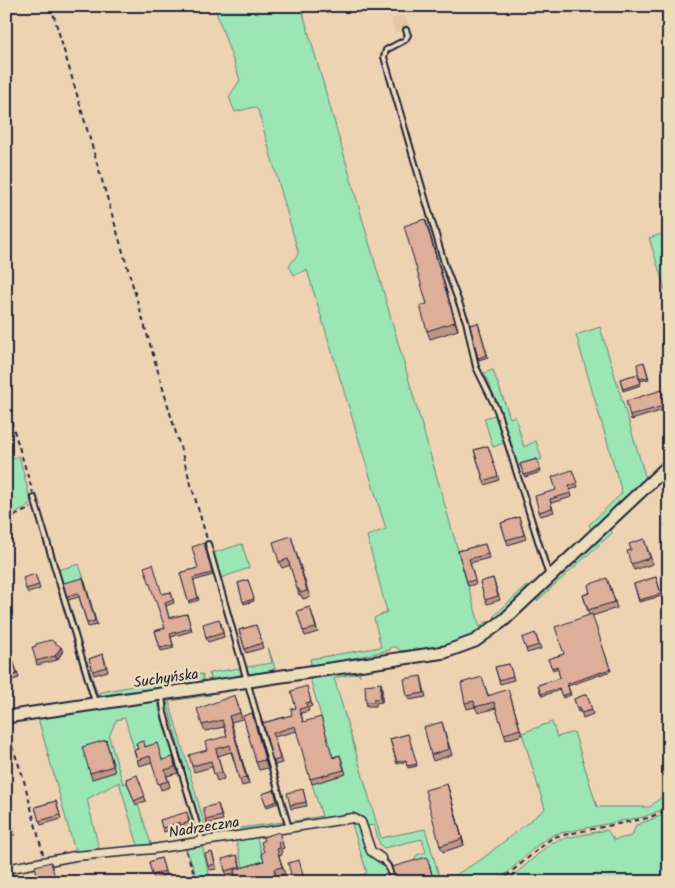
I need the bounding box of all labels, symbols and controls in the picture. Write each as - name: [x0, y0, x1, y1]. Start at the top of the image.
- street label: Suchyńska: [132, 663, 200, 695]
- street label: Nadrzeczna: [167, 811, 241, 845]

